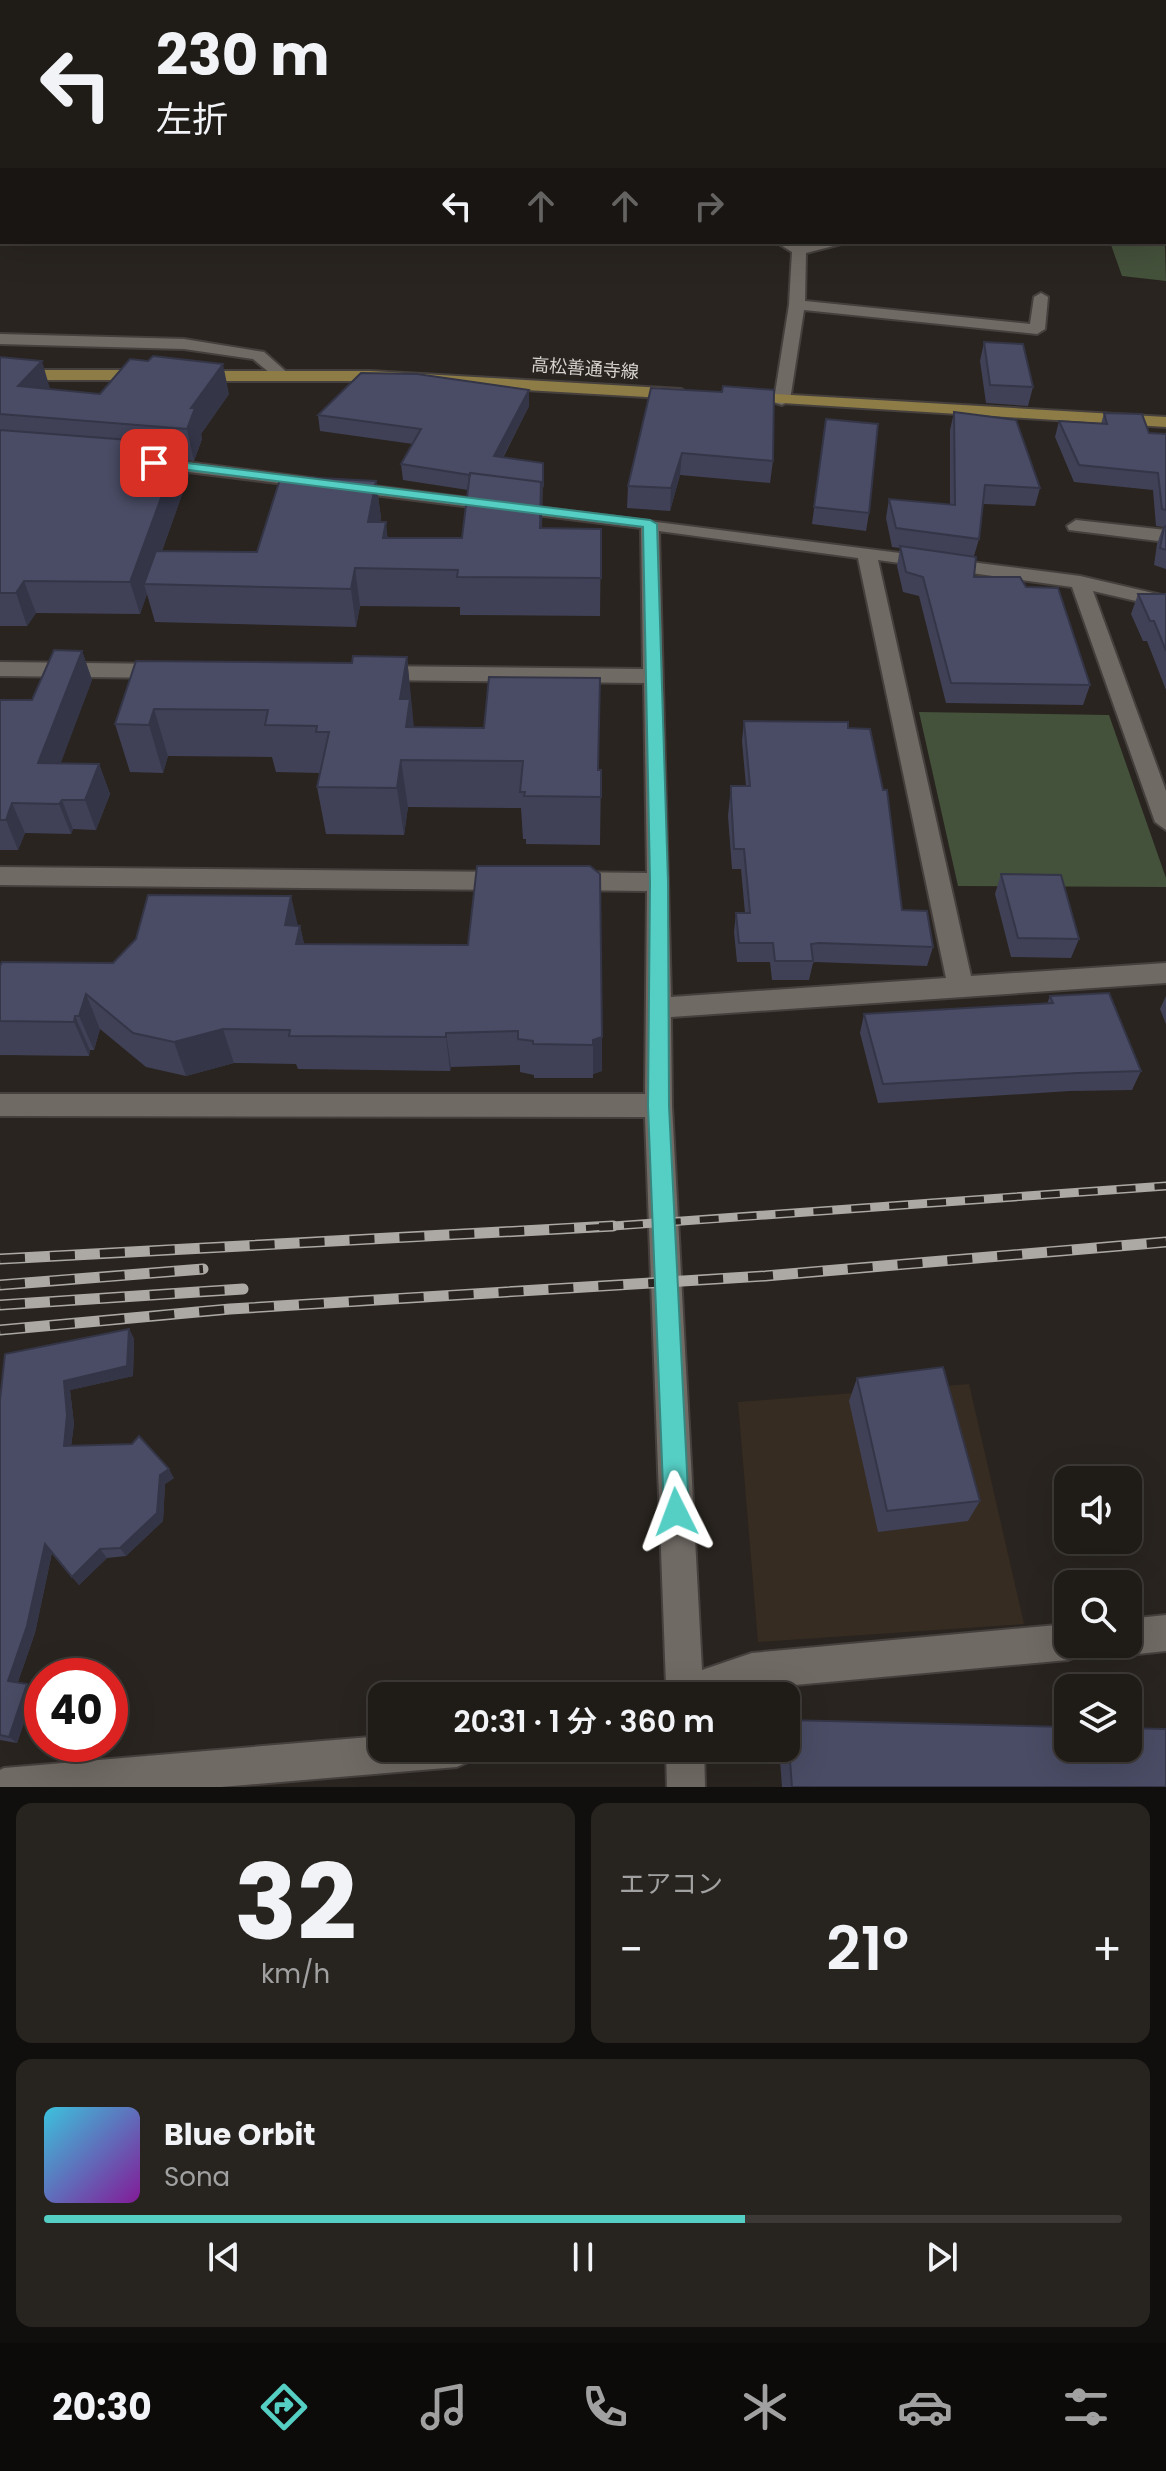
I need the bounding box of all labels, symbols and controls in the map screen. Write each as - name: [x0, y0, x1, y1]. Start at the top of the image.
- text: 230 m: [156, 16, 330, 95]
- icon: left: [24, 32, 128, 136]
- text: 左折: [156, 94, 228, 145]
- icon: left: [435, 184, 479, 228]
- icon: ahead: [519, 184, 563, 228]
- icon: ahead: [603, 184, 647, 228]
- icon: right: [687, 184, 731, 228]
- street label: 高松善通寺線: [530, 352, 640, 384]
- pin: [120, 429, 188, 497]
- icon: arrive: [132, 441, 176, 485]
- map controls: [1054, 1466, 1142, 1762]
- button: sound: [1054, 1466, 1142, 1554]
- position arrow: [634, 1470, 718, 1554]
- button: search: [1054, 1570, 1142, 1658]
- speed limit sign: 40: [24, 1658, 128, 1762]
- button: layers: [1054, 1674, 1142, 1762]
- text: 20:31 · 1 分 · 360 m: [453, 1700, 715, 1743]
- text: 32: [234, 1830, 357, 1975]
- text: エアコン: [619, 1866, 723, 1902]
- text: 21°: [826, 1907, 909, 1991]
- text: −: [619, 1919, 643, 1980]
- text: +: [1092, 1919, 1122, 1980]
- text: km/h: [261, 1956, 330, 1992]
- text: Blue Orbit: [164, 2113, 316, 2156]
- text: Sona: [164, 2159, 230, 2195]
- icon: previous: [202, 2235, 246, 2279]
- icon: pause: [561, 2235, 605, 2279]
- icon: next: [920, 2235, 964, 2279]
- icon: directions: [256, 2379, 312, 2435]
- icon: music: [416, 2379, 472, 2435]
- icon: phone: [577, 2379, 633, 2435]
- icon: climate: [737, 2379, 793, 2435]
- icon: car: [897, 2379, 953, 2435]
- icon: filters: [1058, 2379, 1114, 2435]
- text: 20:30: [52, 2382, 152, 2433]

